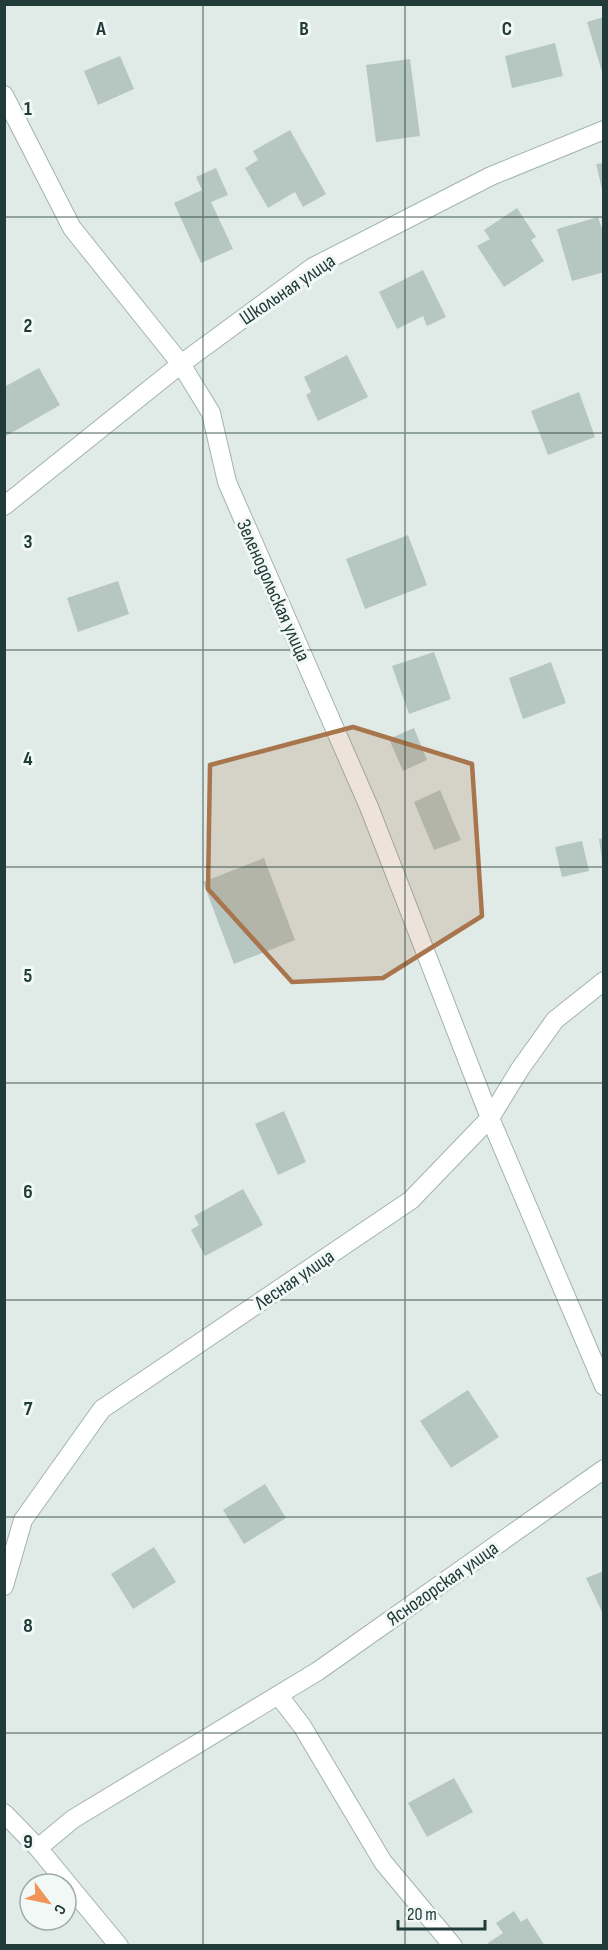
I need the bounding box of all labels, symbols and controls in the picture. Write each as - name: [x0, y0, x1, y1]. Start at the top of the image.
- text: A: [95, 17, 106, 41]
- text: B: [299, 17, 309, 41]
- text: C: [502, 17, 512, 41]
- text: 1: [24, 97, 32, 121]
- street label: Школьная улица: [235, 249, 340, 331]
- text: 2: [24, 314, 32, 338]
- street label: Зеленодольская улица: [231, 516, 315, 665]
- text: 3: [24, 530, 33, 554]
- text: 4: [23, 747, 33, 771]
- text: 5: [24, 964, 33, 988]
- text: 6: [23, 1180, 33, 1204]
- street label: Лесная улица: [249, 1245, 339, 1316]
- text: 7: [24, 1397, 33, 1421]
- street label: Ясногорская улица: [382, 1536, 503, 1631]
- text: 8: [23, 1614, 33, 1638]
- text: 9: [23, 1830, 33, 1854]
- north arrow: [18, 1872, 78, 1932]
- scale bar: [398, 1893, 485, 1931]
- text: С: [49, 1901, 70, 1918]
- text: 20 m: [407, 1904, 437, 1925]

